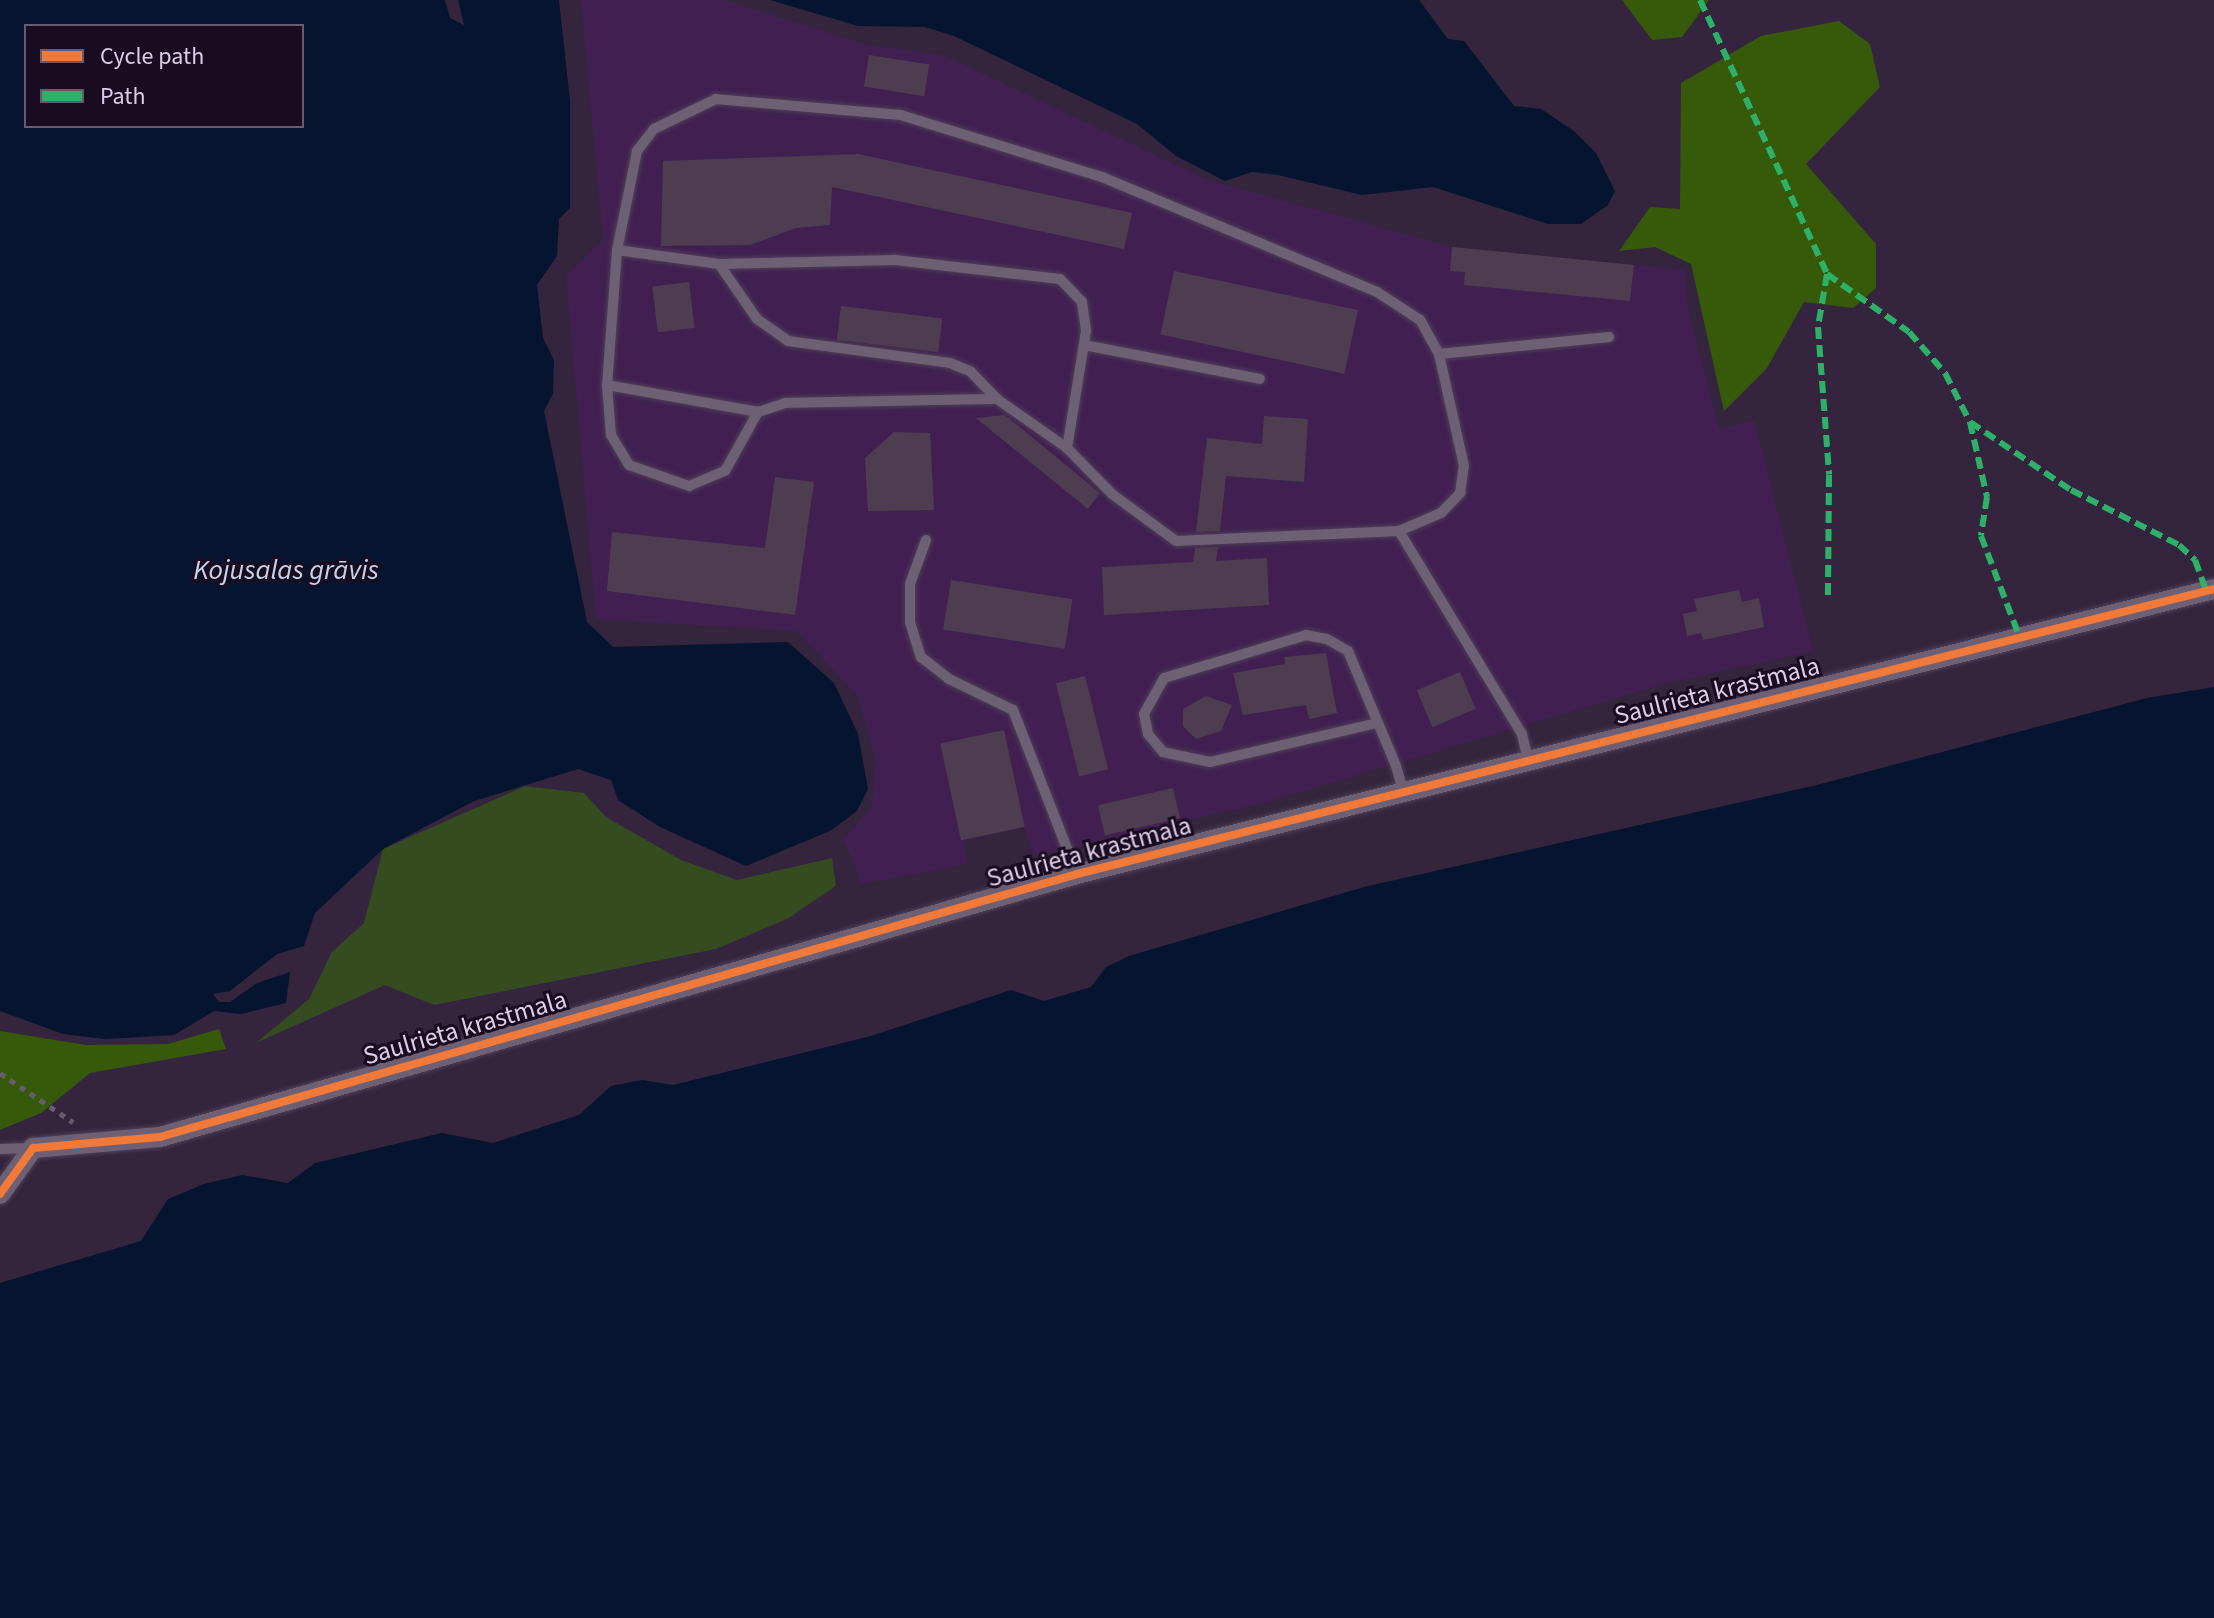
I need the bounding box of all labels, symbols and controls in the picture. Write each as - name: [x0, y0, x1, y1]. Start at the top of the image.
- legend: [24, 24, 304, 128]
- text: Cycle path: [100, 39, 204, 74]
- text: Path: [100, 79, 146, 114]
- water label: Kojusalas grāvis: [193, 553, 379, 587]
- street label: Saulrieta krastmala: [1611, 650, 1823, 732]
- street label: Saulrieta krastmala: [983, 810, 1195, 894]
- street label: Saulrieta krastmala: [360, 984, 570, 1072]

